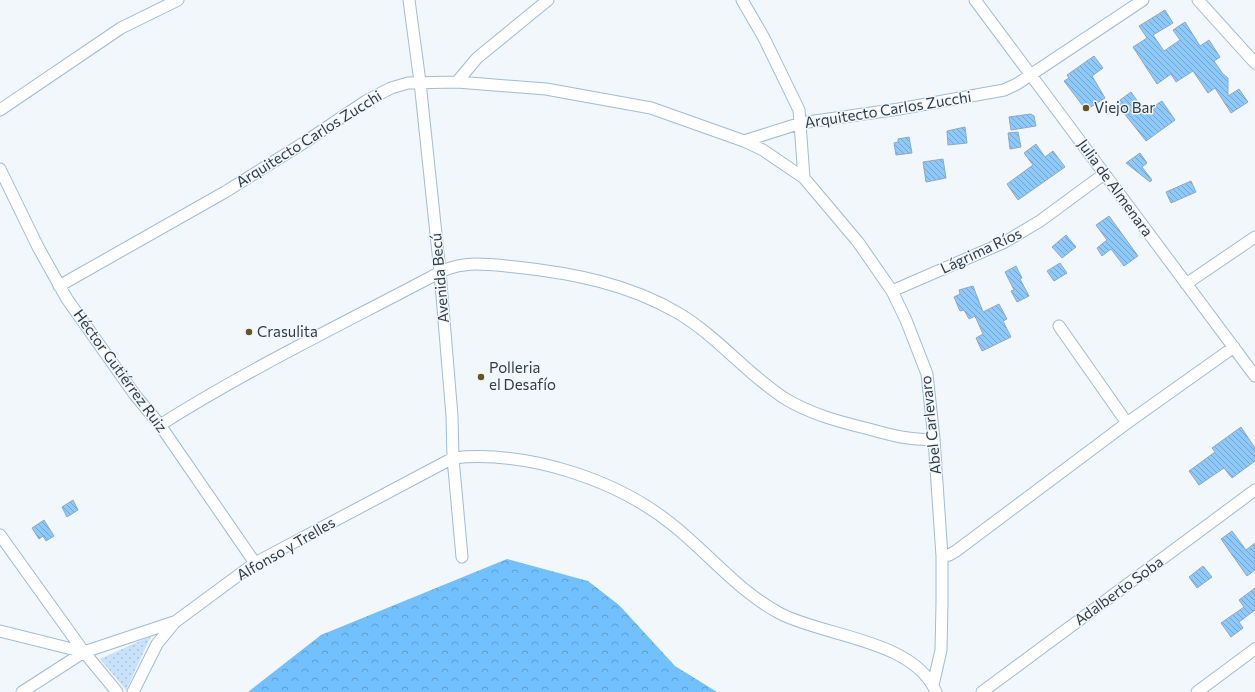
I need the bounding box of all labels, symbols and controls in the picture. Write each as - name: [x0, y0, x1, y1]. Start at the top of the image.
- street label: Arquitecto Carlos Zucchi: [232, 86, 385, 190]
- street label: Arquitecto Carlos Zucchi: [803, 87, 972, 131]
- place label: Viejo Bar: [1094, 98, 1155, 116]
- marker: Viejo Bar: [1081, 103, 1091, 113]
- street label: Julia de Almenara: [1074, 135, 1157, 240]
- street label: Lágrima Ríos: [937, 223, 1024, 277]
- street label: Avenida Becú: [426, 232, 452, 324]
- street label: Héctor Gutiérrez Ruiz: [70, 306, 171, 435]
- place label: Crasulita: [257, 322, 318, 340]
- marker: Crasulita: [244, 327, 254, 337]
- place label: Polleria el Desafío: [489, 358, 556, 393]
- marker: Polleria el Desafío: [476, 372, 486, 382]
- street label: Abel Carlevaro: [916, 375, 944, 476]
- street label: Alfonso y Trelles: [233, 513, 338, 584]
- street label: Adalberto Soba: [1070, 552, 1166, 628]

